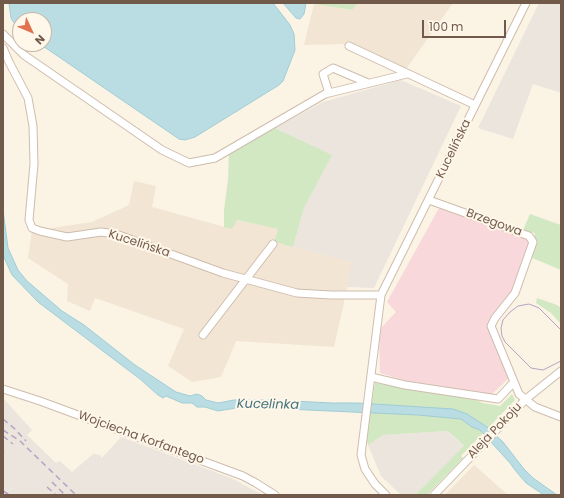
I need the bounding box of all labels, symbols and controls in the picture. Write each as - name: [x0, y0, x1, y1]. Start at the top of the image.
- north arrow: [12, 12, 52, 52]
- scale bar: [424, 12, 508, 38]
- text: 100 m: [429, 18, 463, 35]
- text: N: [31, 31, 49, 48]
- street label: Kucelińska: [434, 117, 474, 181]
- street label: Brzegowa: [464, 206, 524, 240]
- street label: Kucelińska: [106, 227, 172, 261]
- water label: Kucelinka: [237, 397, 299, 413]
- street label: Aleja Pokoju: [465, 400, 525, 462]
- street label: Wojciecha Korfantego: [76, 408, 206, 468]

